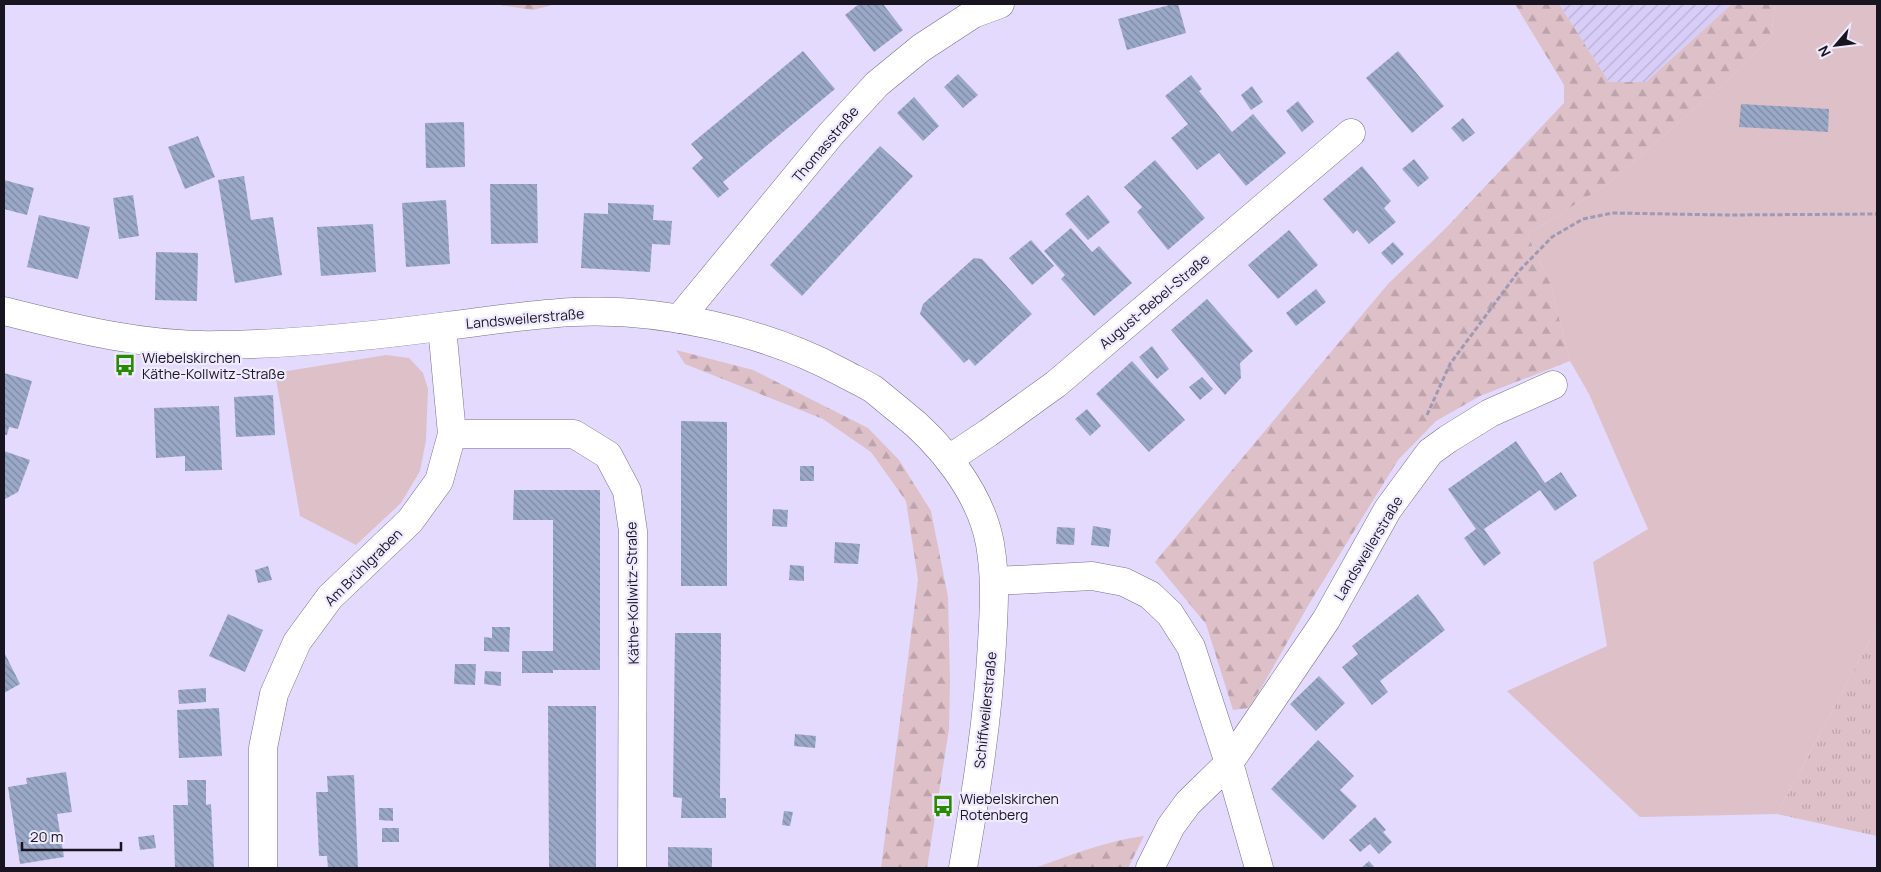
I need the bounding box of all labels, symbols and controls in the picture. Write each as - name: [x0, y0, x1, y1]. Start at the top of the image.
- north arrow: [1811, 20, 1861, 70]
- text: N: [1813, 42, 1835, 60]
- street label: Thomasstraße: [788, 102, 862, 186]
- street label: August-Bebel-Straße: [1095, 249, 1213, 353]
- street label: Landsweilerstraße: [465, 303, 585, 333]
- place label: Wiebelskirchen Käthe-Kollwitz-Straße: [142, 348, 285, 383]
- bus stop icon: Wiebelskirchen Käthe-Kollwitz-Straße: [112, 352, 138, 378]
- street label: Landsweilerstraße: [1329, 492, 1407, 604]
- street label: Käthe-Kollwitz-Straße: [621, 521, 643, 665]
- street label: Am Brühlgraben: [320, 524, 406, 610]
- street label: Schiffweilerstraße: [969, 651, 1001, 769]
- place label: Wiebelskirchen Rotenberg: [960, 789, 1059, 824]
- bus stop icon: Wiebelskirchen Rotenberg: [930, 793, 956, 819]
- scale bar: [22, 820, 121, 852]
- text: 20 m: [30, 826, 63, 847]

